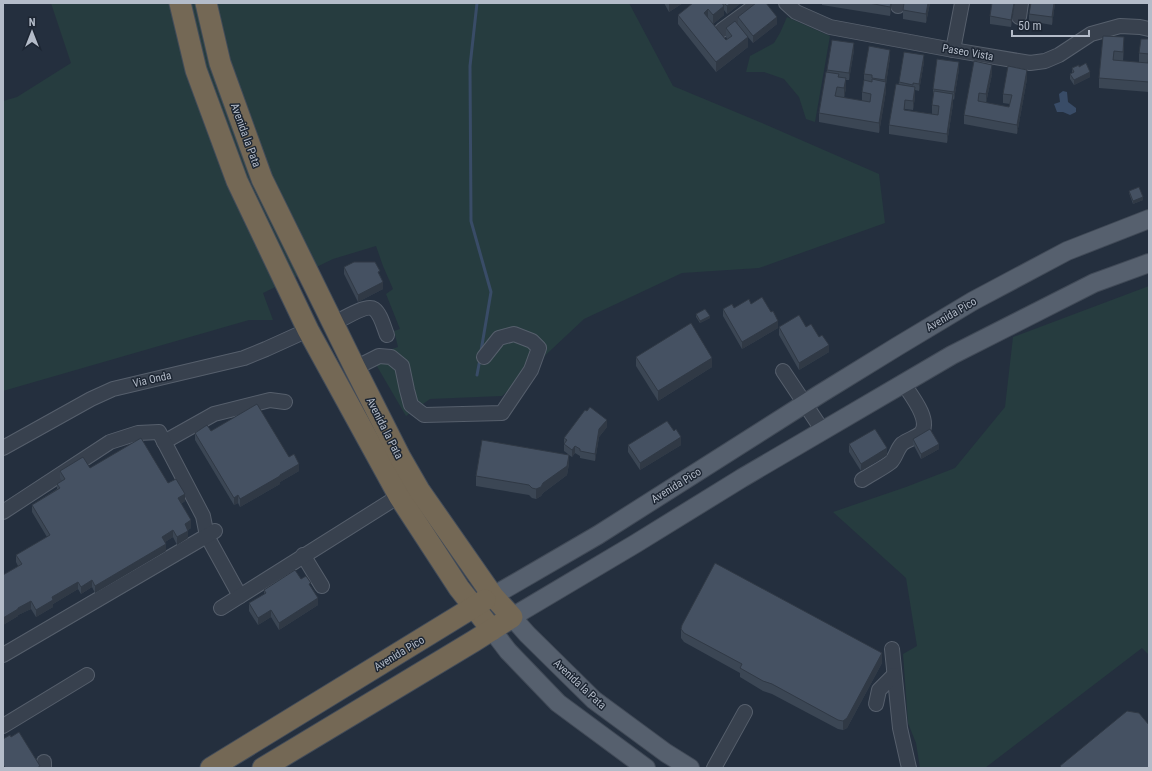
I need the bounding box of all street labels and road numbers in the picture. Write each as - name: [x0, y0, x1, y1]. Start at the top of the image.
- street label: Paseo Vista: [941, 42, 995, 63]
- street label: Avenida la Pata: [228, 101, 263, 169]
- street label: Avenida Pico: [924, 295, 979, 334]
- street label: Via Onda: [132, 369, 173, 390]
- street label: Avenida la Pata: [364, 395, 406, 461]
- street label: Avenida Pico: [649, 465, 704, 506]
- street label: Avenida Pico: [372, 633, 427, 673]
- street label: Avenida la Pata: [551, 657, 609, 712]

